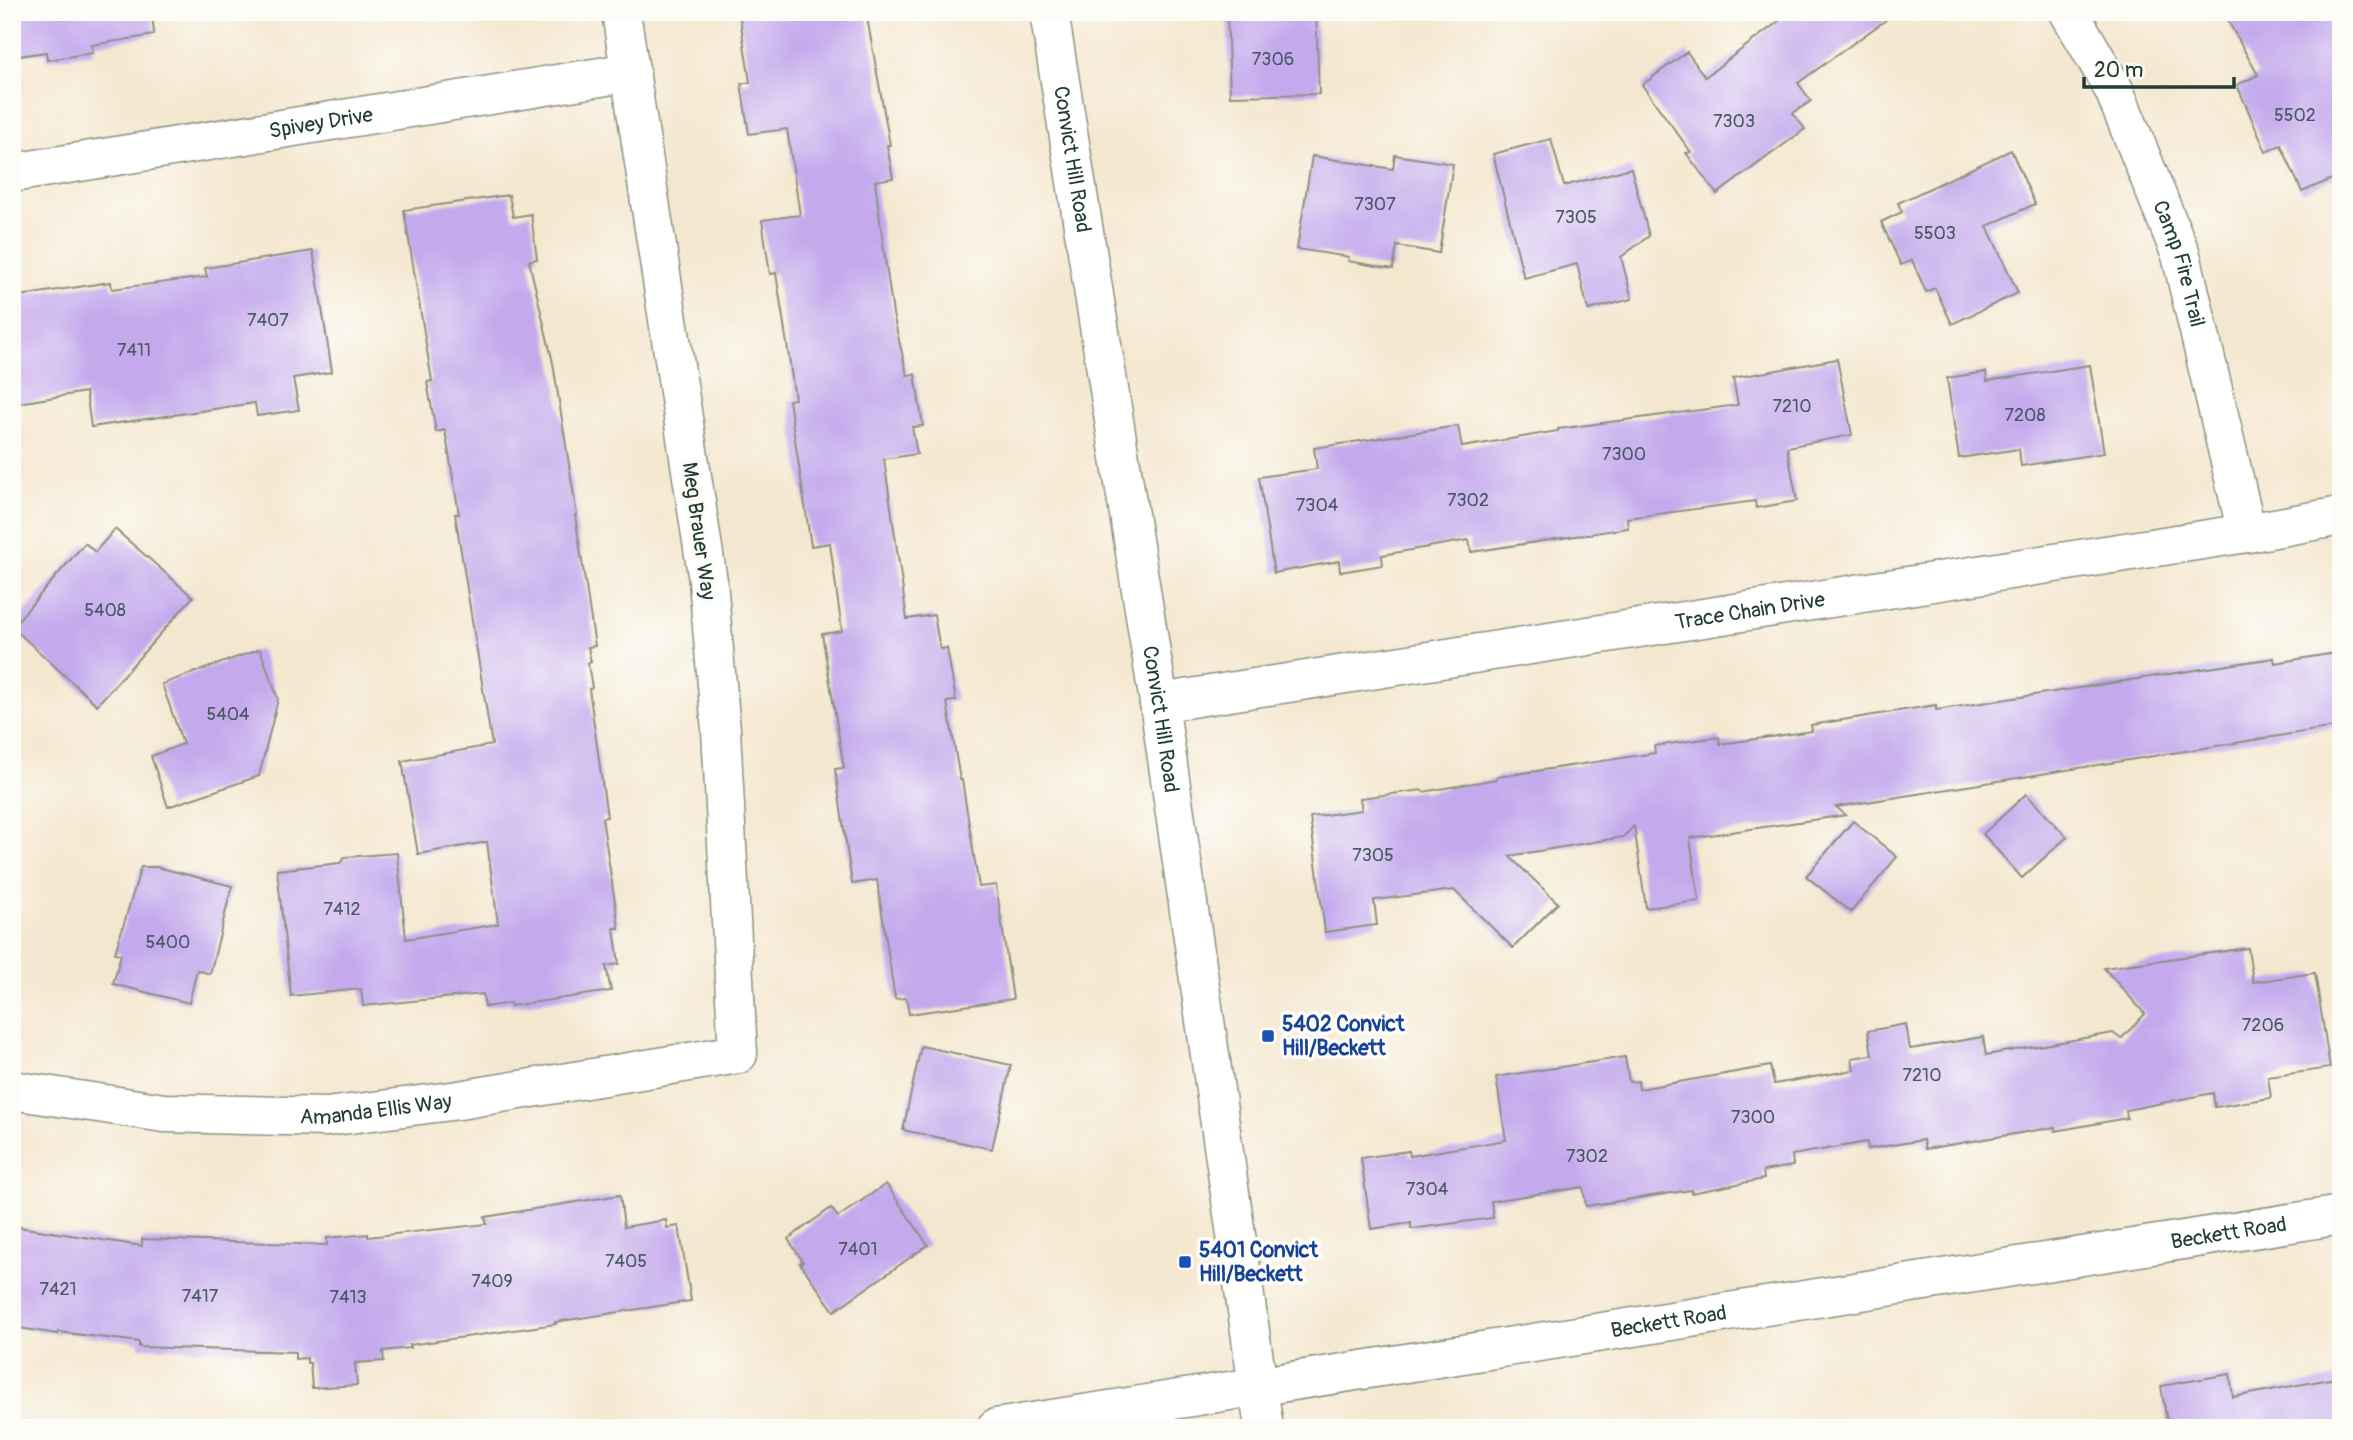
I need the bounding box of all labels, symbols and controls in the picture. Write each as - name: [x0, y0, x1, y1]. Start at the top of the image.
- scale bar: [2084, 46, 2234, 90]
- house number: 7306: [1252, 48, 1294, 71]
- text: 20 m: [2094, 57, 2143, 84]
- street label: Convict Hill Road: [1047, 84, 1097, 234]
- street label: Spivey Drive: [267, 101, 375, 145]
- house number: 5502: [2274, 104, 2316, 127]
- house number: 7303: [1713, 110, 1755, 133]
- house number: 7307: [1354, 193, 1396, 216]
- street label: Camp Fire Trail: [2146, 197, 2211, 330]
- house number: 7305: [1555, 206, 1597, 229]
- house number: 5503: [1914, 222, 1956, 245]
- house number: 7407: [247, 309, 289, 332]
- house number: 7411: [117, 339, 151, 362]
- house number: 7210: [1773, 395, 1811, 418]
- house number: 7208: [2005, 404, 2045, 427]
- house number: 7300: [1602, 443, 1646, 466]
- street label: Meg Brauer Way: [675, 460, 722, 602]
- house number: 7302: [1447, 489, 1489, 512]
- house number: 7304: [1296, 494, 1339, 517]
- street label: Trace Chain Drive: [1673, 586, 1827, 636]
- house number: 5408: [84, 599, 126, 622]
- street label: Convict Hill Road: [1136, 644, 1185, 794]
- house number: 5404: [207, 703, 250, 726]
- house number: 7305: [1352, 844, 1394, 867]
- house number: 7412: [323, 898, 361, 921]
- house number: 5400: [146, 931, 190, 954]
- place label: 5402 Convict Hill/Beckett: [1282, 1011, 1405, 1062]
- house number: 7206: [2242, 1014, 2284, 1037]
- marker: 5402 Convict Hill/Beckett: [1260, 1028, 1276, 1044]
- house number: 7210: [1903, 1064, 1941, 1087]
- street label: Amanda Ellis Way: [299, 1088, 453, 1131]
- house number: 7300: [1731, 1106, 1775, 1129]
- house number: 7302: [1566, 1145, 1608, 1168]
- house number: 7304: [1406, 1178, 1449, 1201]
- street label: Beckett Road: [2169, 1211, 2289, 1256]
- place label: 5401 Convict Hill/Beckett: [1199, 1237, 1318, 1288]
- house number: 7401: [838, 1238, 878, 1261]
- house number: 7405: [605, 1250, 647, 1273]
- marker: 5401 Convict Hill/Beckett: [1177, 1254, 1193, 1270]
- house number: 7409: [471, 1270, 513, 1293]
- house number: 7421: [39, 1278, 77, 1301]
- house number: 7417: [182, 1285, 219, 1308]
- house number: 7413: [329, 1286, 367, 1309]
- street label: Beckett Road: [1609, 1299, 1729, 1344]

